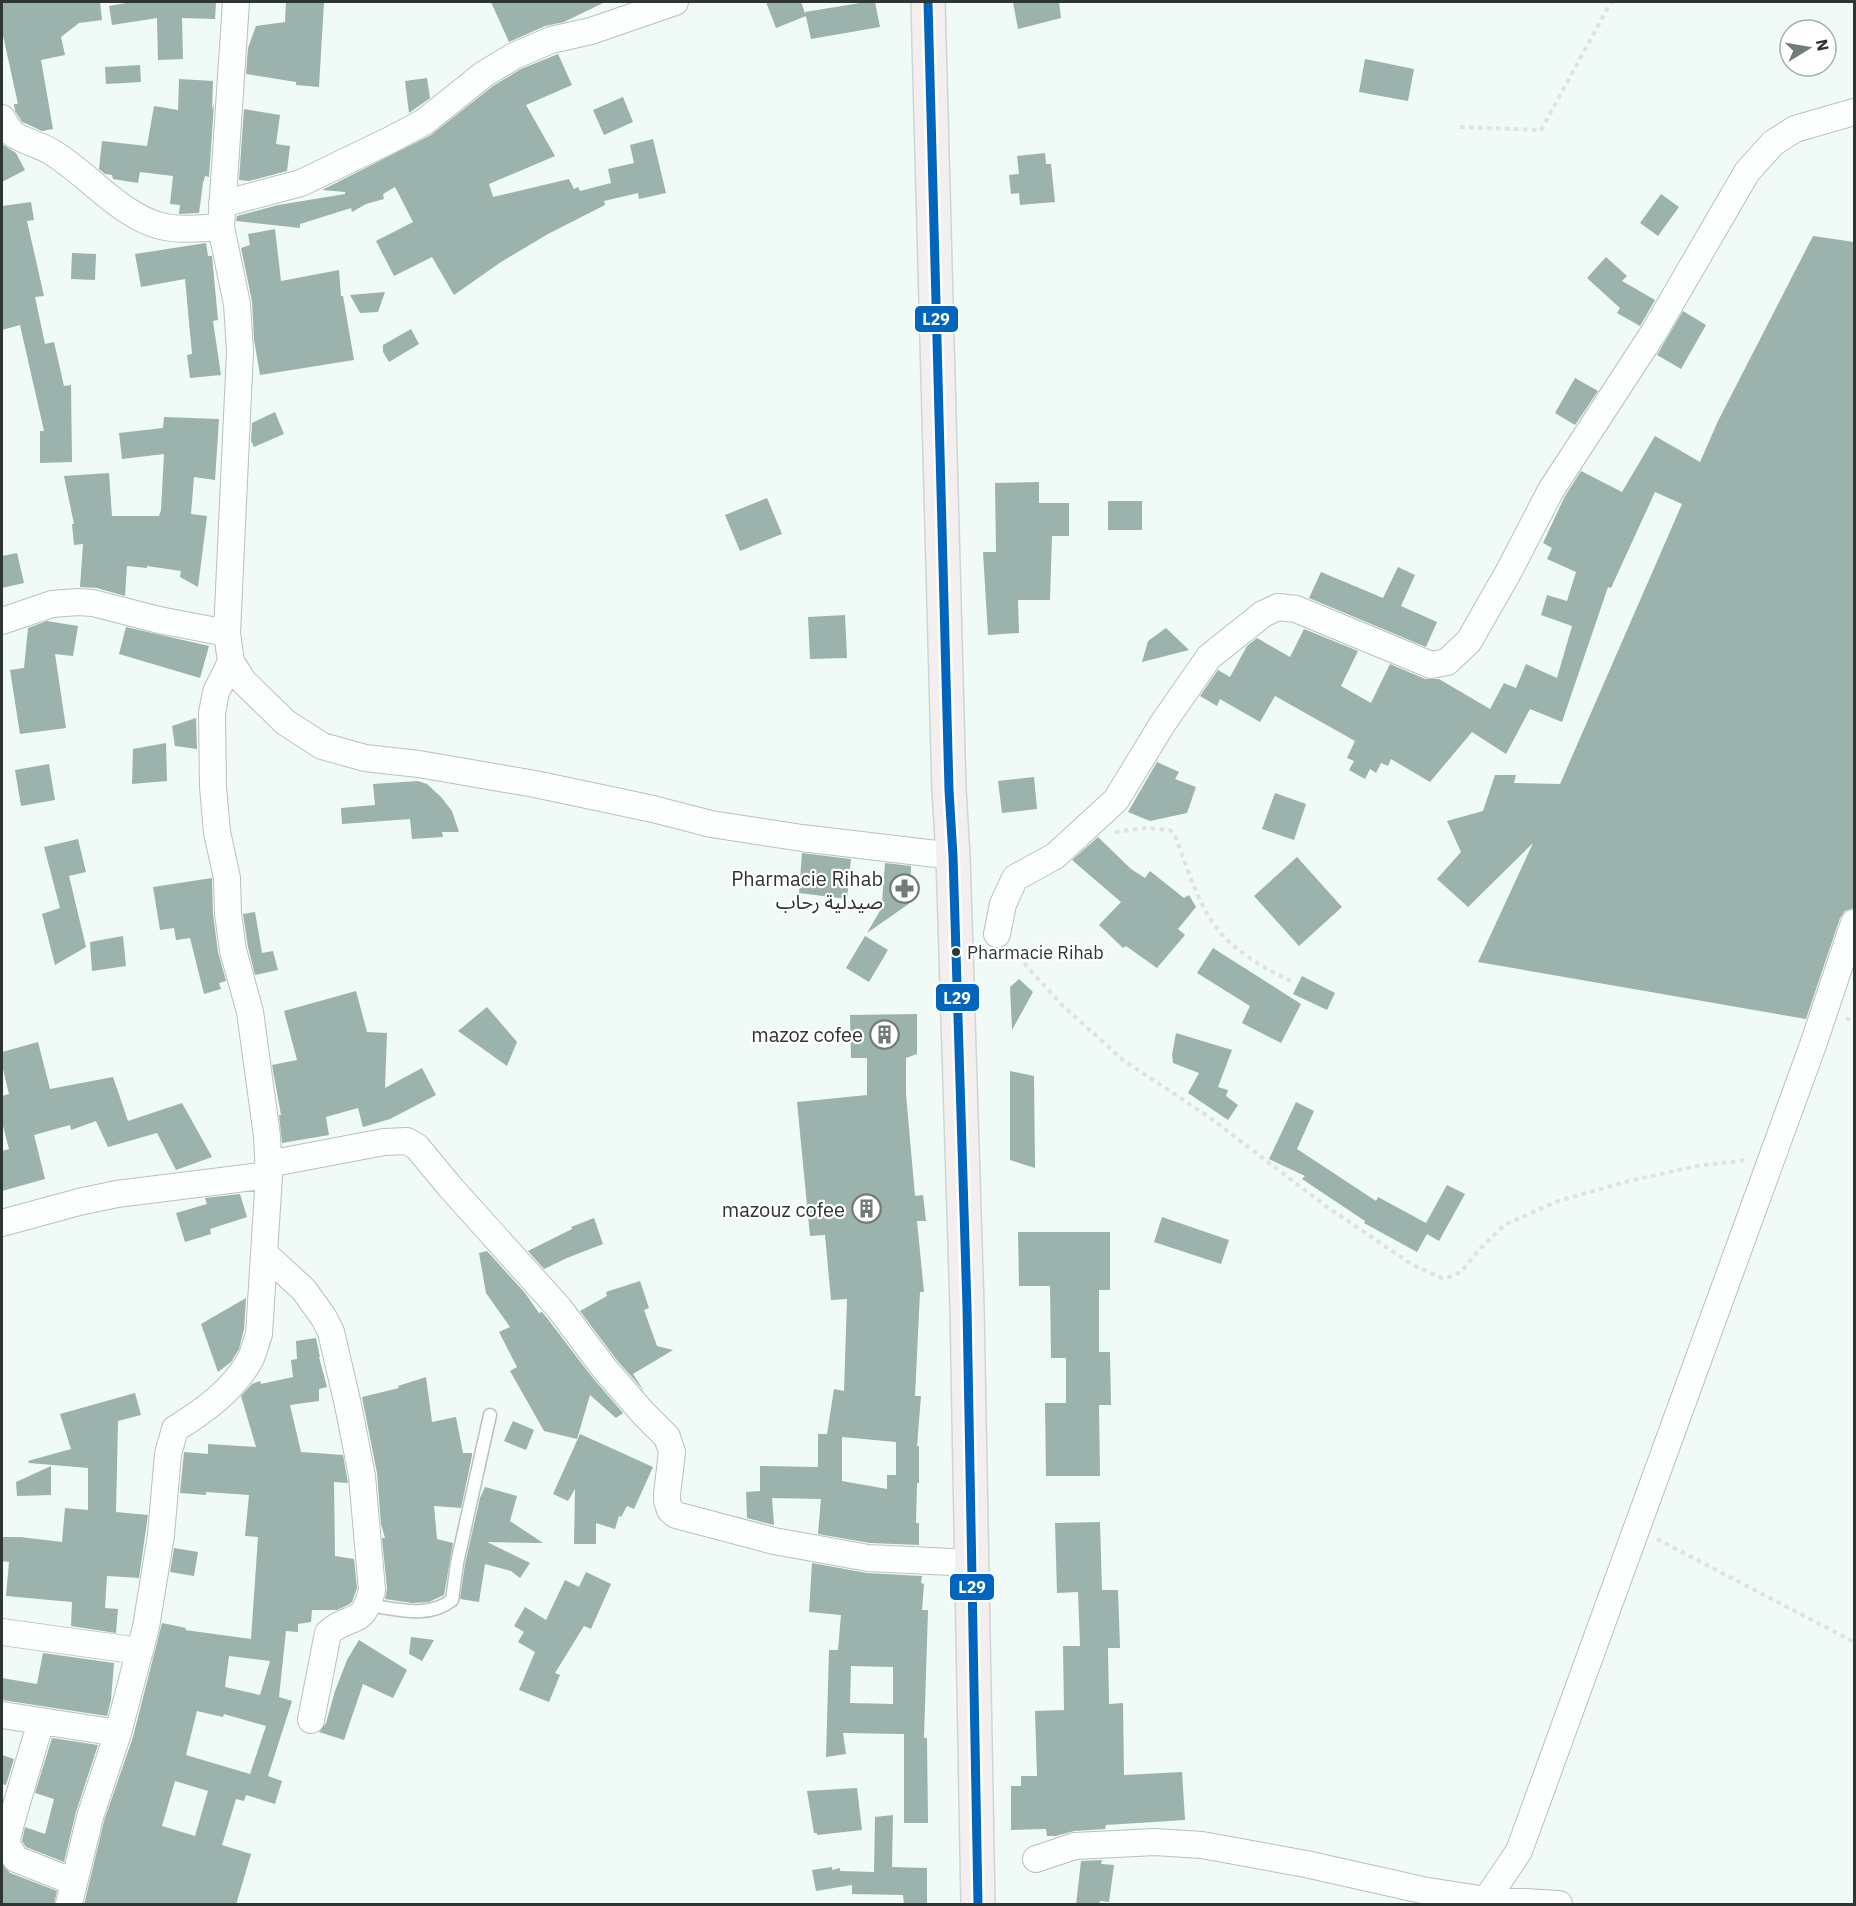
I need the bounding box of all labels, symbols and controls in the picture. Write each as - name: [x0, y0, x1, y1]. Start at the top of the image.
- north arrow: [1778, 18, 1838, 78]
- text: N: [1812, 38, 1834, 53]
- line badge: L29: [914, 305, 959, 333]
- text: L29: [922, 309, 950, 329]
- place label: Pharmacie Rihab صيدلية رحاب: [731, 865, 883, 915]
- pharmacy icon: Pharmacie Rihab صيدلية رحاب: [888, 873, 920, 905]
- place label: Pharmacie Rihab: [967, 941, 1104, 964]
- marker: Pharmacie Rihab: [950, 946, 962, 958]
- line badge: L29: [935, 983, 980, 1012]
- text: L29: [943, 988, 971, 1008]
- building icon: mazoz cofee: [868, 1018, 900, 1050]
- place label: mazoz cofee: [751, 1021, 863, 1048]
- building icon: mazouz cofee: [850, 1193, 882, 1225]
- place label: mazouz cofee: [722, 1196, 845, 1223]
- line badge: L29: [949, 1573, 995, 1601]
- text: L29: [958, 1577, 986, 1597]

